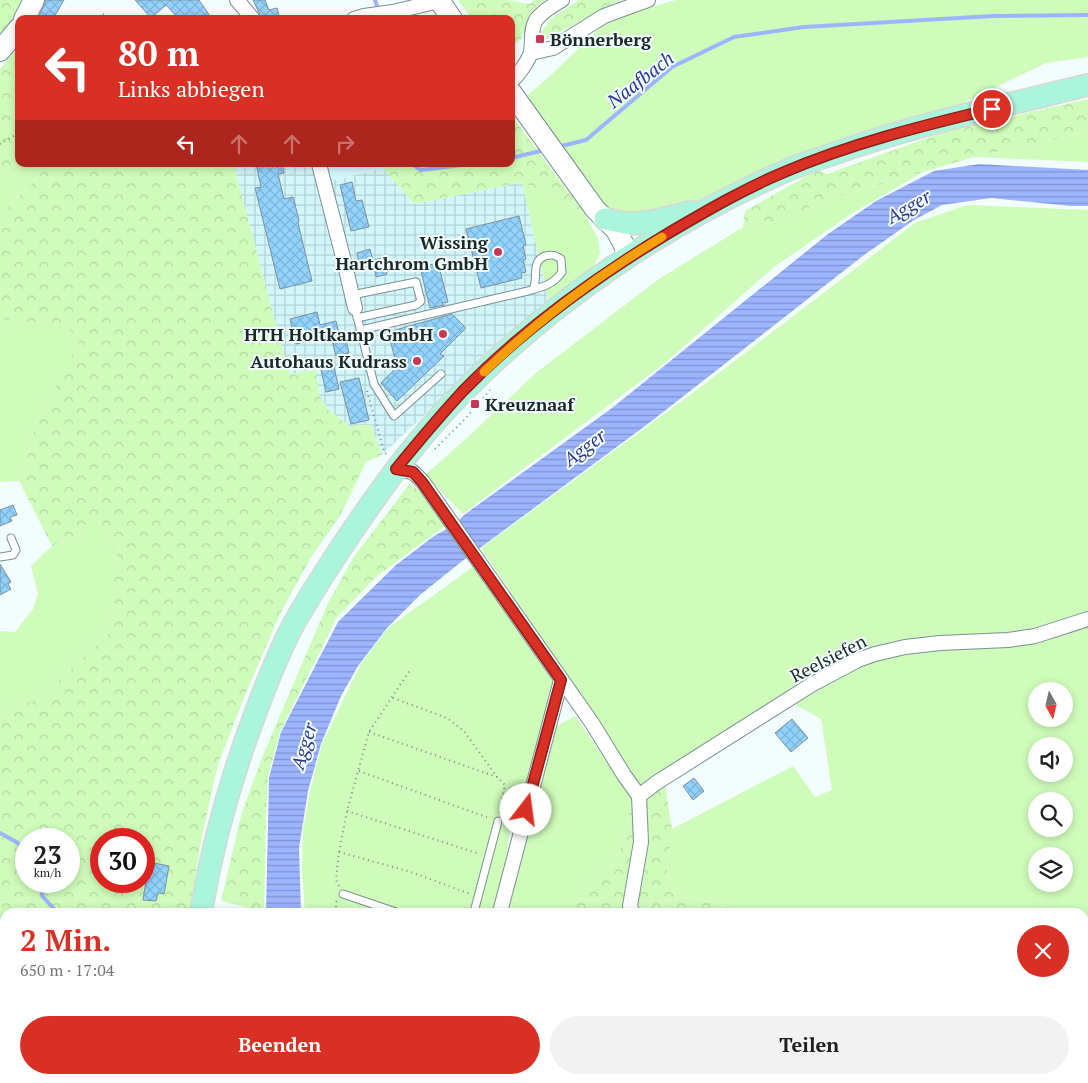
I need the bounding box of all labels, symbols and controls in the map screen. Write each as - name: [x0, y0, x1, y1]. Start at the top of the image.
- place label: Bönnerberg: [550, 27, 652, 51]
- text: 80 m: [118, 30, 199, 76]
- marker: Bönnerberg: [534, 33, 546, 45]
- icon: left: [35, 35, 100, 100]
- water label: Naafbach: [601, 45, 679, 114]
- text: Links abbiegen: [118, 74, 264, 103]
- pin: [971, 88, 1013, 130]
- icon: arrive: [978, 95, 1006, 123]
- icon: left: [172, 130, 200, 158]
- icon: ahead: [225, 130, 253, 158]
- icon: ahead: [278, 130, 306, 158]
- icon: right: [331, 130, 359, 158]
- water label: Agger: [880, 183, 935, 229]
- place label: Wissing Hartchrom GmbH: [335, 230, 489, 275]
- marker: Wissing Hartchrom GmbH: [492, 246, 504, 258]
- place label: HTH Holtkamp GmbH: [244, 322, 433, 346]
- marker: HTH Holtkamp GmbH: [437, 328, 449, 340]
- place label: Autohaus Kudrass: [250, 349, 407, 373]
- marker: Autohaus Kudrass: [411, 355, 423, 367]
- place label: Kreuznaaf: [485, 392, 575, 416]
- marker: Kreuznaaf: [469, 398, 481, 410]
- water label: Agger: [557, 422, 611, 472]
- street label: Reelsiefen: [786, 628, 870, 687]
- north arrow: [1028, 682, 1072, 728]
- map controls: [1028, 682, 1073, 892]
- water label: Agger: [284, 719, 322, 773]
- button: sound: [1028, 737, 1073, 782]
- position arrow: [499, 783, 551, 835]
- button: search: [1028, 792, 1073, 837]
- speed limit sign: 30: [90, 828, 155, 893]
- text: 23: [33, 838, 62, 871]
- button: layers: [1028, 847, 1073, 892]
- text: km/h: [34, 865, 61, 880]
- text: 2 Min.: [20, 920, 111, 960]
- button: close: [1017, 925, 1069, 977]
- text: 650 m · 17:04: [20, 959, 114, 981]
- button: Beenden: [20, 1016, 540, 1074]
- button: Teilen: [550, 1016, 1069, 1074]

